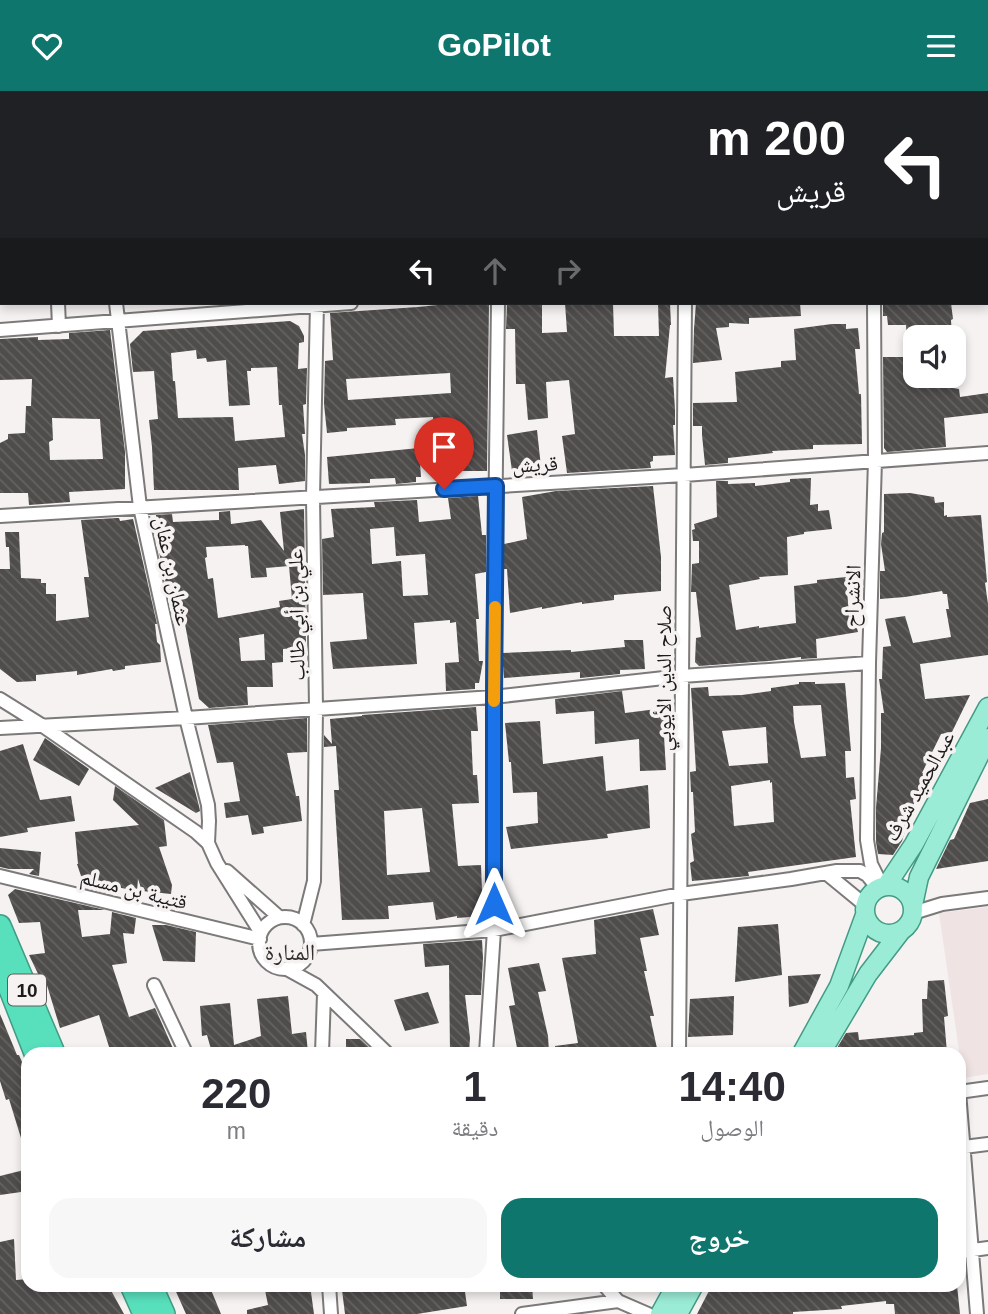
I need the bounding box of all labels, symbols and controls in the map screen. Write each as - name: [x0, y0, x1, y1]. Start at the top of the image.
- icon: heart: [28, 27, 66, 65]
- text: GoPilot: [437, 27, 551, 63]
- icon: menu: [922, 27, 960, 65]
- text: 200 m: [707, 111, 846, 165]
- icon: left: [870, 119, 961, 210]
- text: قريش: [776, 173, 846, 209]
- icon: left: [403, 252, 441, 290]
- icon: ahead: [476, 252, 514, 290]
- icon: right: [549, 252, 587, 290]
- map controls: [903, 325, 966, 388]
- button: sound: [903, 325, 966, 388]
- pin: [414, 417, 474, 489]
- icon: arrive: [425, 428, 463, 466]
- street label: قريش: [511, 451, 559, 479]
- street label: عثمان بن عفان: [148, 515, 196, 628]
- street label: علي بن أبي طالب: [283, 548, 314, 681]
- street label: الانشراح: [839, 564, 867, 628]
- street label: صلاح الدين الأيوبي: [652, 605, 680, 751]
- street label: عبدالحميد شرف: [879, 727, 959, 845]
- street label: قتيبة بن مسلم: [78, 865, 190, 916]
- position arrow: [457, 867, 531, 941]
- district label: المنارة: [265, 939, 315, 965]
- road number: 10: [8, 975, 46, 1005]
- text: 1: [463, 1063, 487, 1110]
- text: 14:40: [678, 1063, 786, 1110]
- text: 220: [201, 1070, 271, 1117]
- text: دقيقة: [451, 1115, 498, 1141]
- text: الوصول: [700, 1115, 764, 1141]
- text: m: [227, 1118, 246, 1144]
- button: مشاركة: [49, 1198, 487, 1278]
- button: خروج: [501, 1198, 938, 1278]

